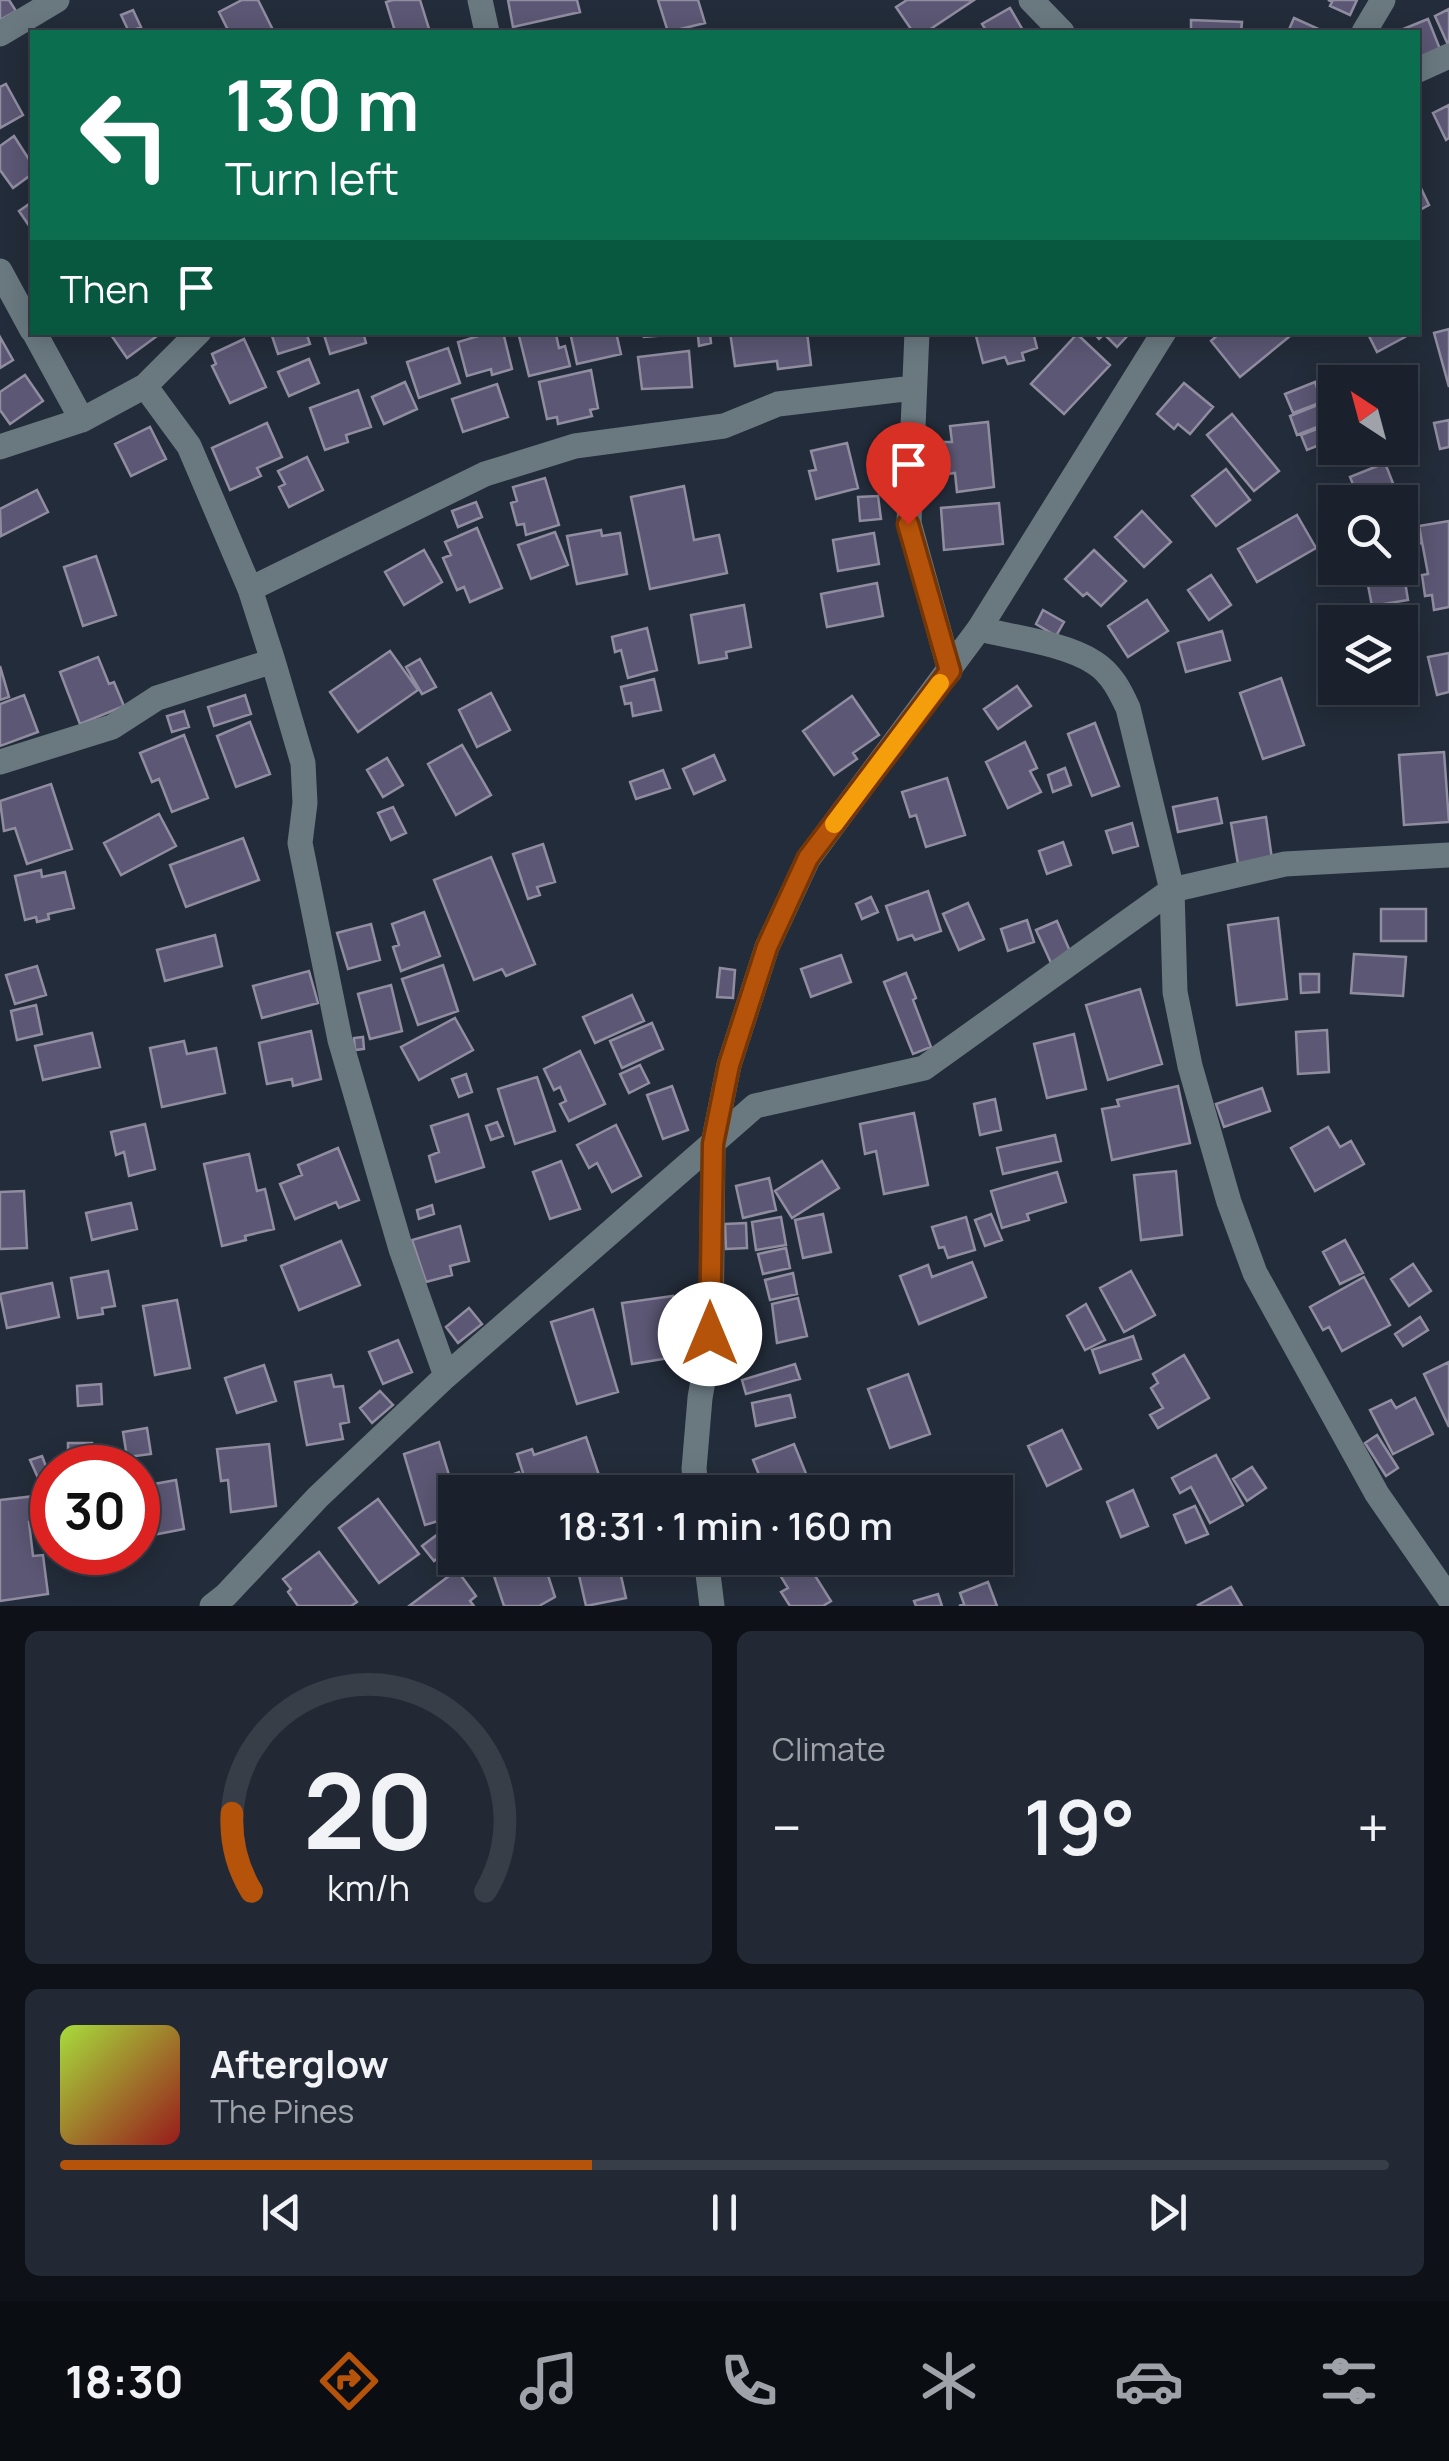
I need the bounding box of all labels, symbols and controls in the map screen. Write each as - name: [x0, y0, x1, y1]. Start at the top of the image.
- text: 130 m: [225, 56, 419, 152]
- icon: left: [60, 70, 190, 200]
- text: Turn left: [225, 147, 399, 209]
- icon: arrive: [169, 260, 224, 315]
- text: Then: [60, 262, 149, 314]
- north arrow: [1318, 365, 1418, 465]
- map controls: [1318, 365, 1418, 705]
- pin: [866, 422, 951, 525]
- icon: arrive: [881, 437, 936, 492]
- button: search: [1318, 485, 1418, 585]
- button: layers: [1318, 605, 1418, 705]
- position arrow: [658, 1282, 762, 1386]
- speed limit sign: 30: [30, 1445, 160, 1575]
- text: 18:31 · 1 min · 160 m: [558, 1499, 893, 1551]
- text: Climate: [772, 1727, 886, 1771]
- text: 20: [303, 1738, 434, 1880]
- text: 19°: [1023, 1775, 1136, 1878]
- text: −: [772, 1789, 802, 1865]
- text: +: [1357, 1789, 1389, 1865]
- text: km/h: [327, 1863, 410, 1912]
- text: Afterglow: [210, 2037, 389, 2089]
- text: The Pines: [210, 2089, 354, 2133]
- icon: previous: [254, 2185, 309, 2240]
- icon: pause: [697, 2185, 752, 2240]
- icon: next: [1140, 2185, 1195, 2240]
- icon: directions: [314, 2346, 384, 2416]
- icon: music: [514, 2346, 584, 2416]
- icon: phone: [714, 2346, 784, 2416]
- icon: climate: [914, 2346, 984, 2416]
- icon: car: [1114, 2346, 1184, 2416]
- icon: filters: [1314, 2346, 1384, 2416]
- text: 18:30: [65, 2350, 184, 2412]

